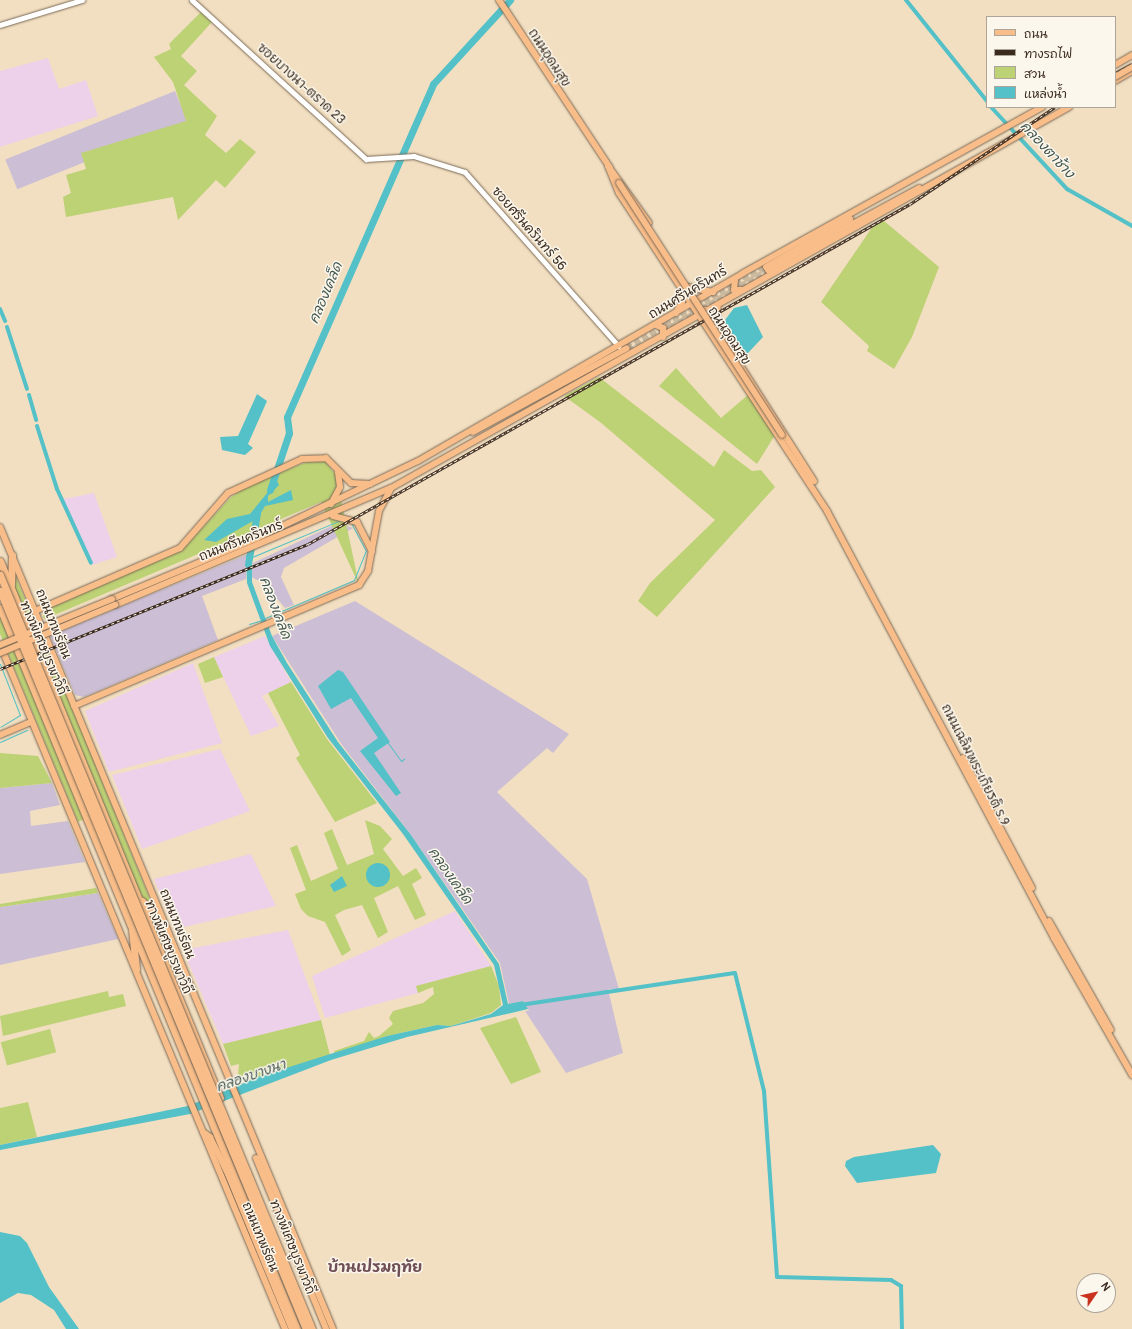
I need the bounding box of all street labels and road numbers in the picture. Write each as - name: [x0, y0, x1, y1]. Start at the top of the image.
- street label: ถนนอุดมสุข: [524, 26, 574, 90]
- street label: ซอยบางนา-ตราด 23: [254, 40, 348, 128]
- street label: ซอยศรีนครินทร์ 56: [488, 184, 570, 274]
- street label: ถนนศรีนครินทร์: [646, 263, 730, 323]
- street label: ถนนอุดมสุข: [704, 304, 754, 368]
- street label: ถนนศรีนครินทร์: [197, 517, 285, 565]
- street label: ถนนเทพรัตน: [32, 587, 74, 661]
- street label: ทางพิเศษบูรพาวิถี: [16, 598, 70, 698]
- street label: ถนนเฉลิมพระเกียรติ ร.9: [938, 702, 1012, 828]
- street label: ถนนเทพรัตน: [156, 887, 198, 961]
- street label: ทางพิเศษบูรพาวิถี: [141, 897, 195, 997]
- street label: ทางพิเศษบูรพาวิถี: [266, 1197, 318, 1297]
- street label: ถนนเทพรัตน: [238, 1200, 282, 1274]

